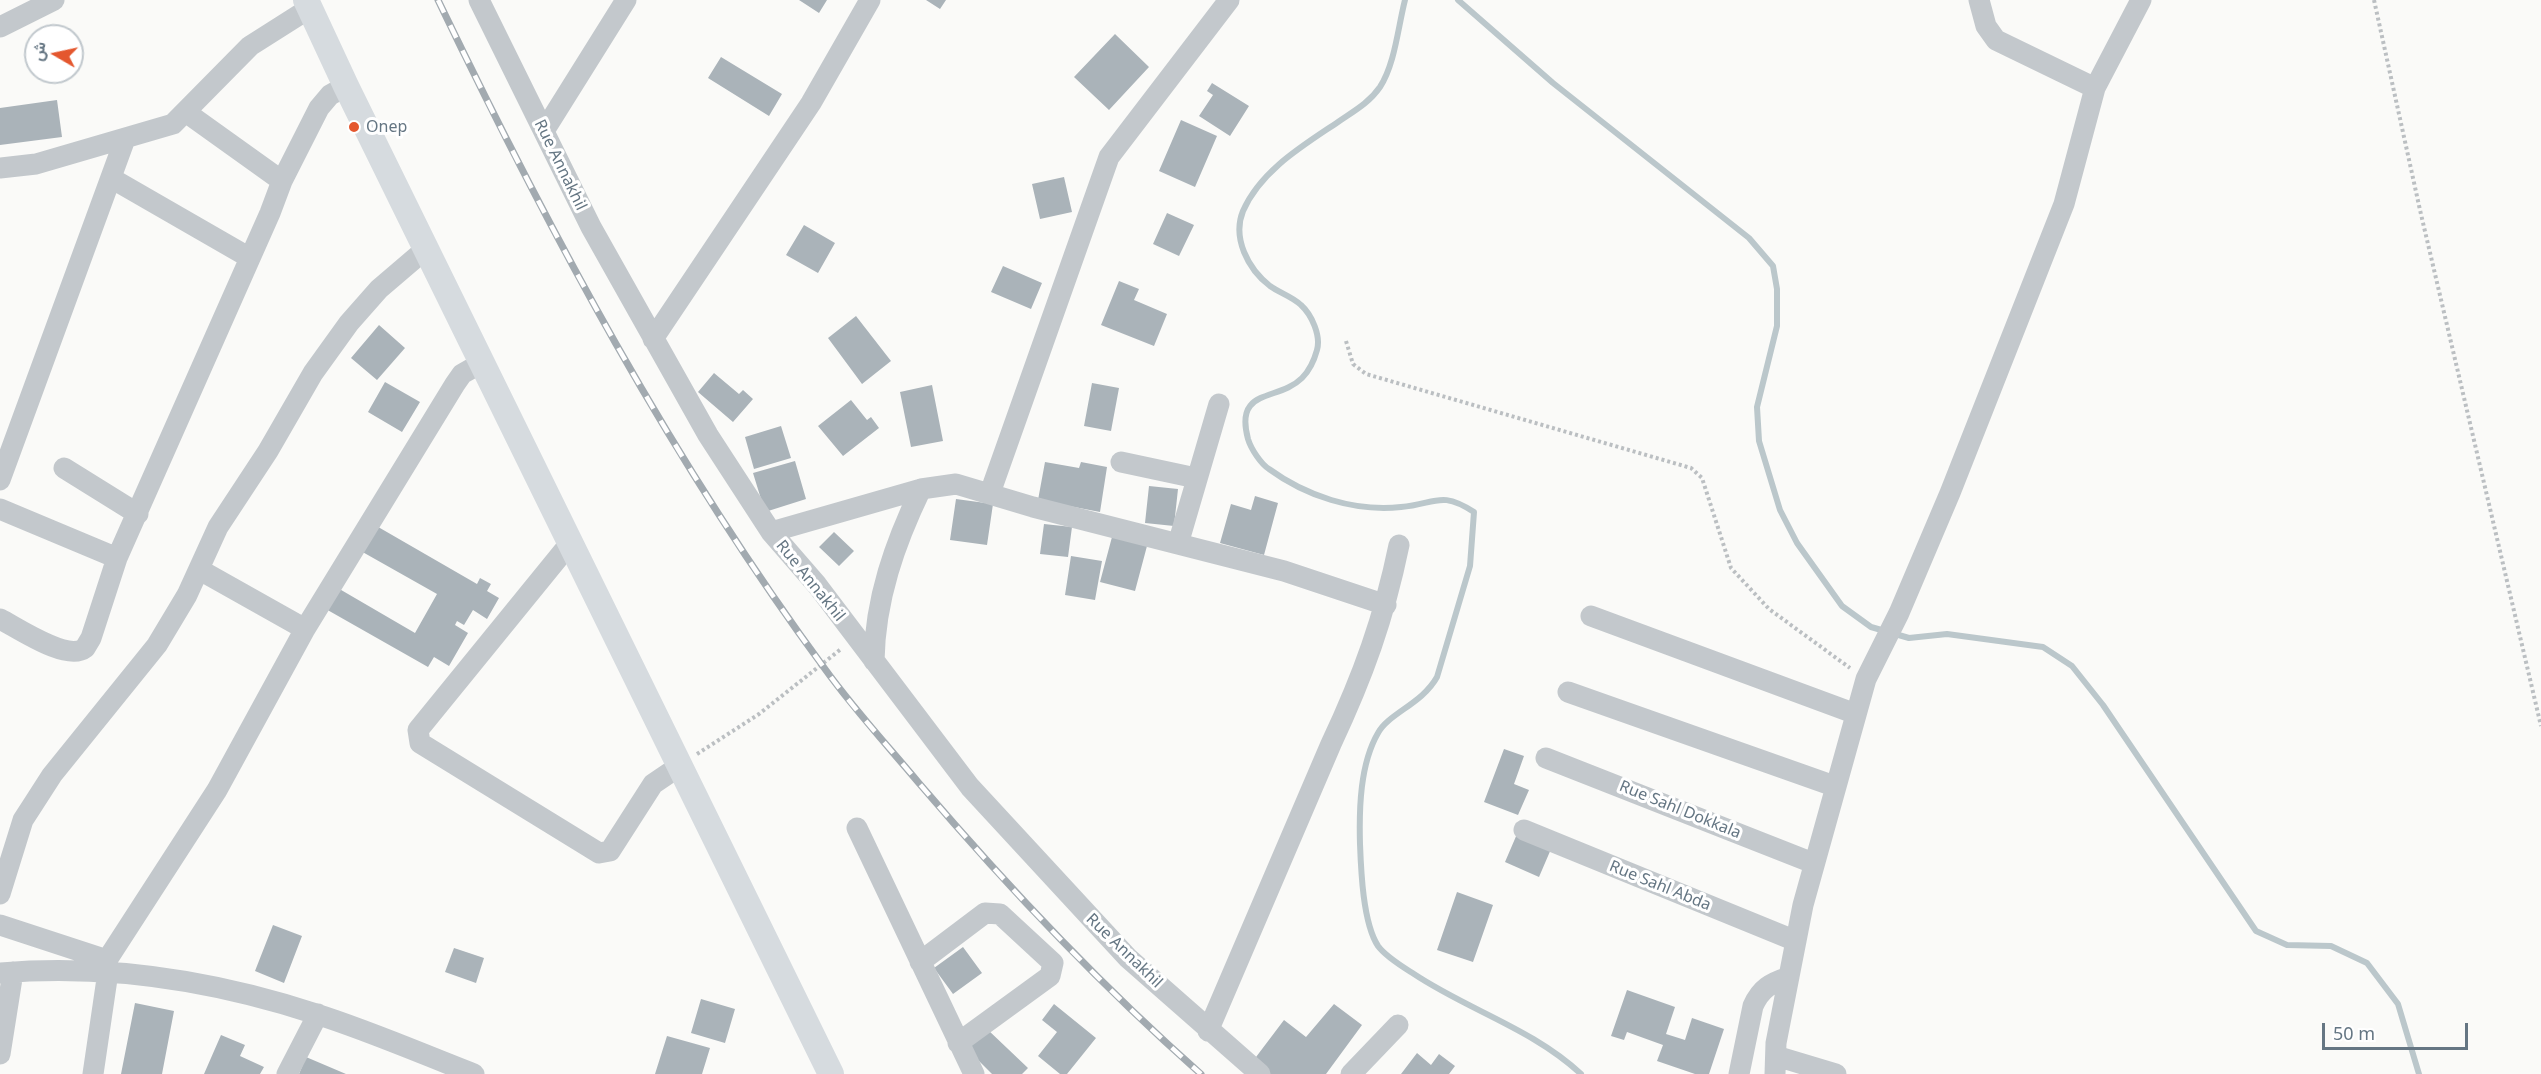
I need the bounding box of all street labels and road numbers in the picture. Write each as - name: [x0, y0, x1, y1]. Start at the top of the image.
- street label: Rue Annakhil: [530, 116, 590, 214]
- street label: Rue Annakhil: [771, 537, 849, 625]
- street label: Rue Sahl Dokkala: [1616, 777, 1744, 843]
- street label: Rue Sahl Abda: [1606, 857, 1714, 915]
- street label: Rue Annakhil: [1082, 910, 1166, 992]

